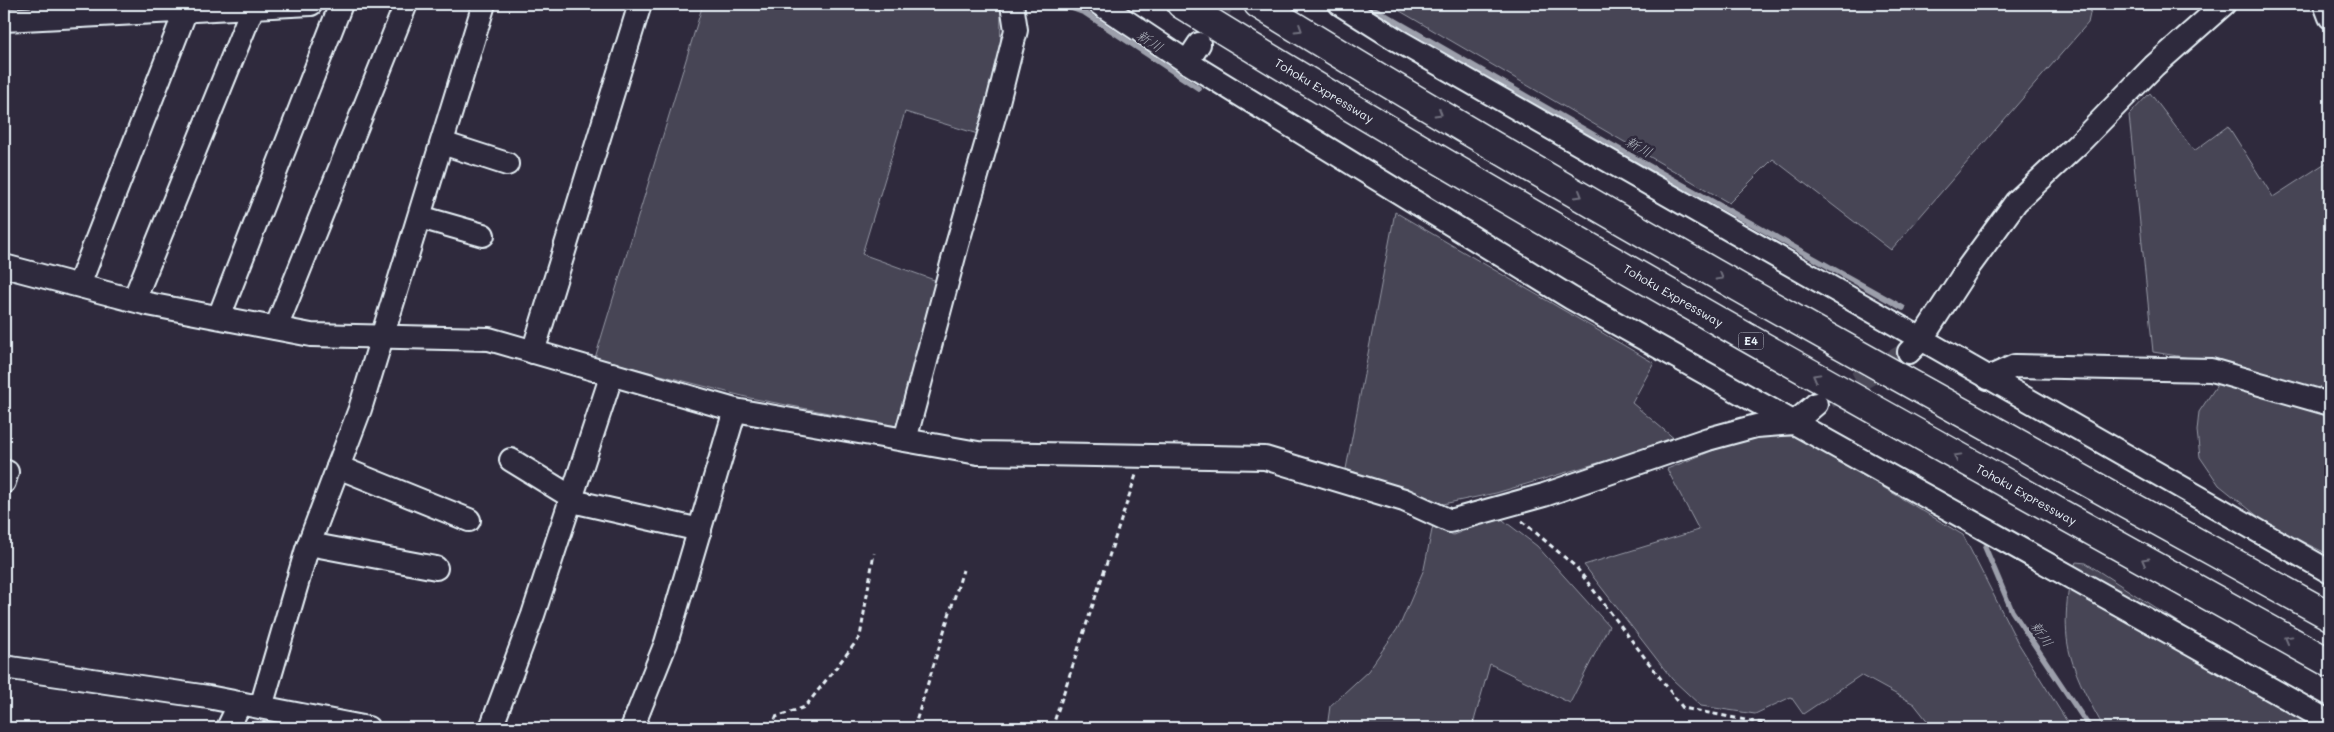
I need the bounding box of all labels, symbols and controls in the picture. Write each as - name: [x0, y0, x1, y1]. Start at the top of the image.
- one-way arrow: [1294, 23, 1303, 33]
- water label: 新川: [1133, 25, 1167, 56]
- street label: Tohoku Expressway: [1272, 54, 1377, 126]
- one-way arrow: [1433, 106, 1442, 116]
- water label: 新川: [1622, 131, 1656, 162]
- one-way arrow: [1573, 189, 1582, 199]
- street label: Tohoku Expressway: [1621, 260, 1726, 330]
- one-way arrow: [1714, 270, 1723, 280]
- road number: E4: [1738, 332, 1764, 350]
- one-way arrow: [1812, 373, 1821, 383]
- one-way arrow: [1953, 453, 1962, 463]
- street label: Tohoku Expressway: [1973, 460, 2080, 529]
- one-way arrow: [2142, 557, 2151, 567]
- water label: 新川: [2027, 617, 2058, 651]
- one-way arrow: [2284, 635, 2293, 645]

